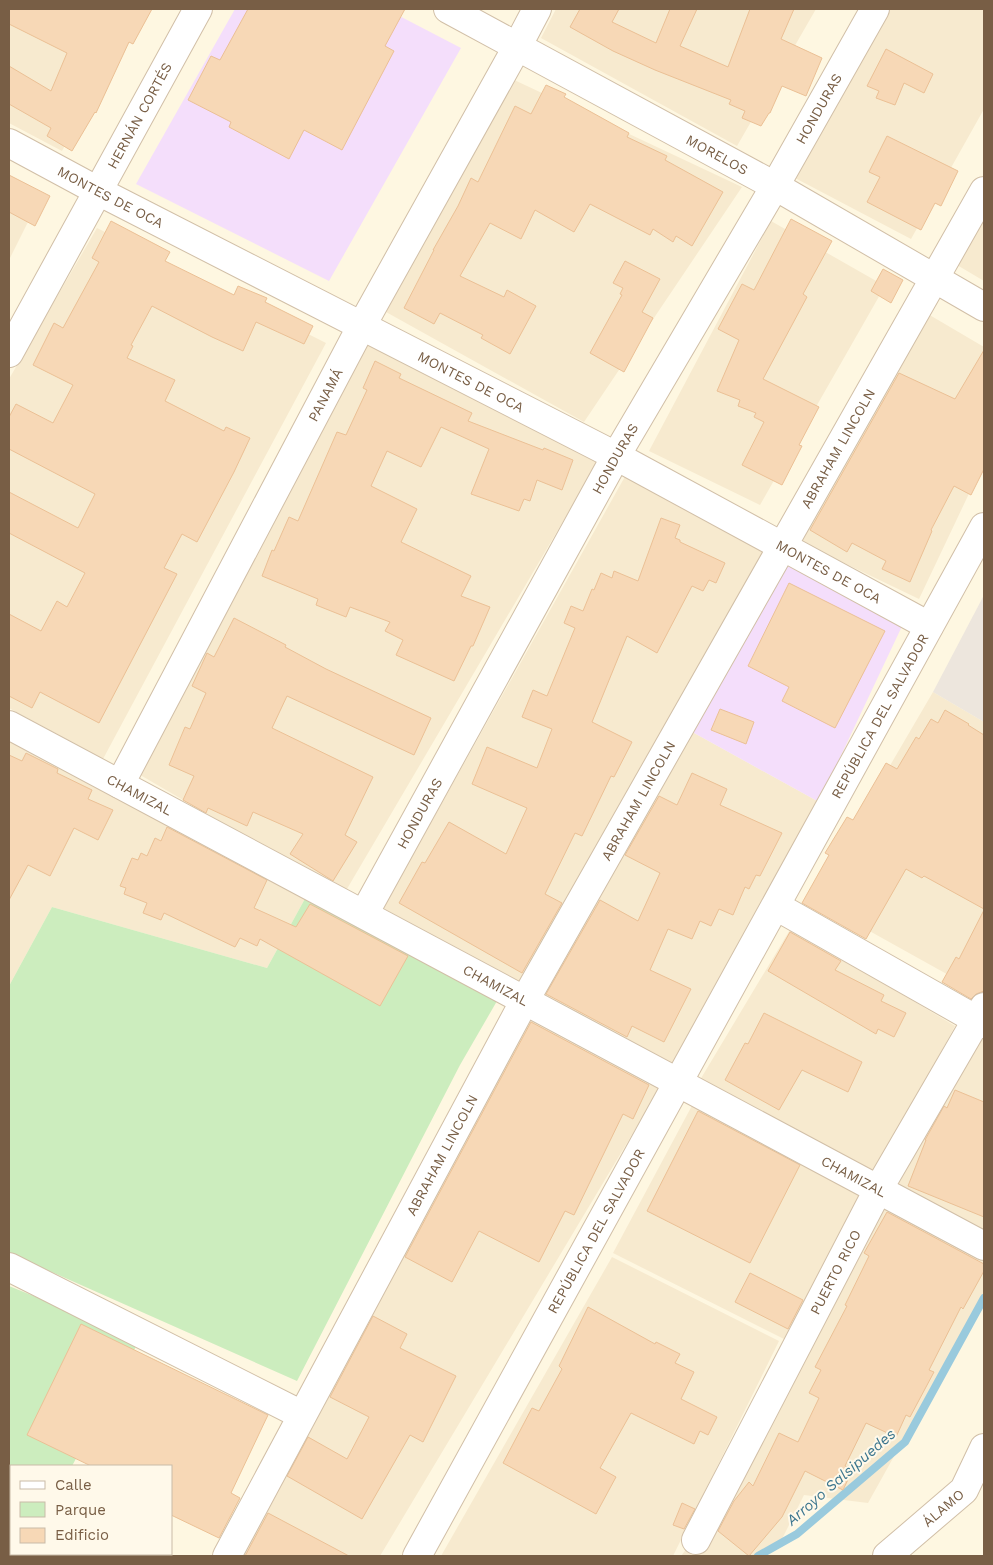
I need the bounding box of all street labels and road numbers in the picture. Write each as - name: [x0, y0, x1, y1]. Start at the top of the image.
- street label: HERNÁN CORTÉS: [104, 60, 175, 171]
- street label: HONDURAS: [792, 70, 845, 147]
- street label: MORELOS: [683, 131, 751, 178]
- street label: MONTES DE OCA: [55, 163, 166, 231]
- street label: MONTES DE OCA: [415, 348, 527, 416]
- street label: PANAMÁ: [305, 365, 346, 424]
- street label: ABRAHAM LINCOLN: [798, 386, 878, 511]
- street label: HONDURAS: [589, 420, 641, 497]
- street label: MONTES DE OCA: [773, 537, 884, 606]
- street label: REPÚBLICA DEL SALVADOR: [828, 631, 932, 801]
- street label: ABRAHAM LINCOLN: [598, 738, 678, 863]
- street label: CHAMIZAL: [104, 771, 175, 819]
- street label: HONDURAS: [394, 775, 445, 851]
- street label: CHAMIZAL: [460, 961, 531, 1009]
- street label: ABRAHAM LINCOLN: [403, 1092, 481, 1218]
- street label: REPÚBLICA DEL SALVADOR: [544, 1146, 648, 1316]
- street label: CHAMIZAL: [819, 1153, 889, 1200]
- street label: PUERTO RICO: [807, 1227, 864, 1317]
- street label: ÁLAMO: [919, 1486, 967, 1530]

